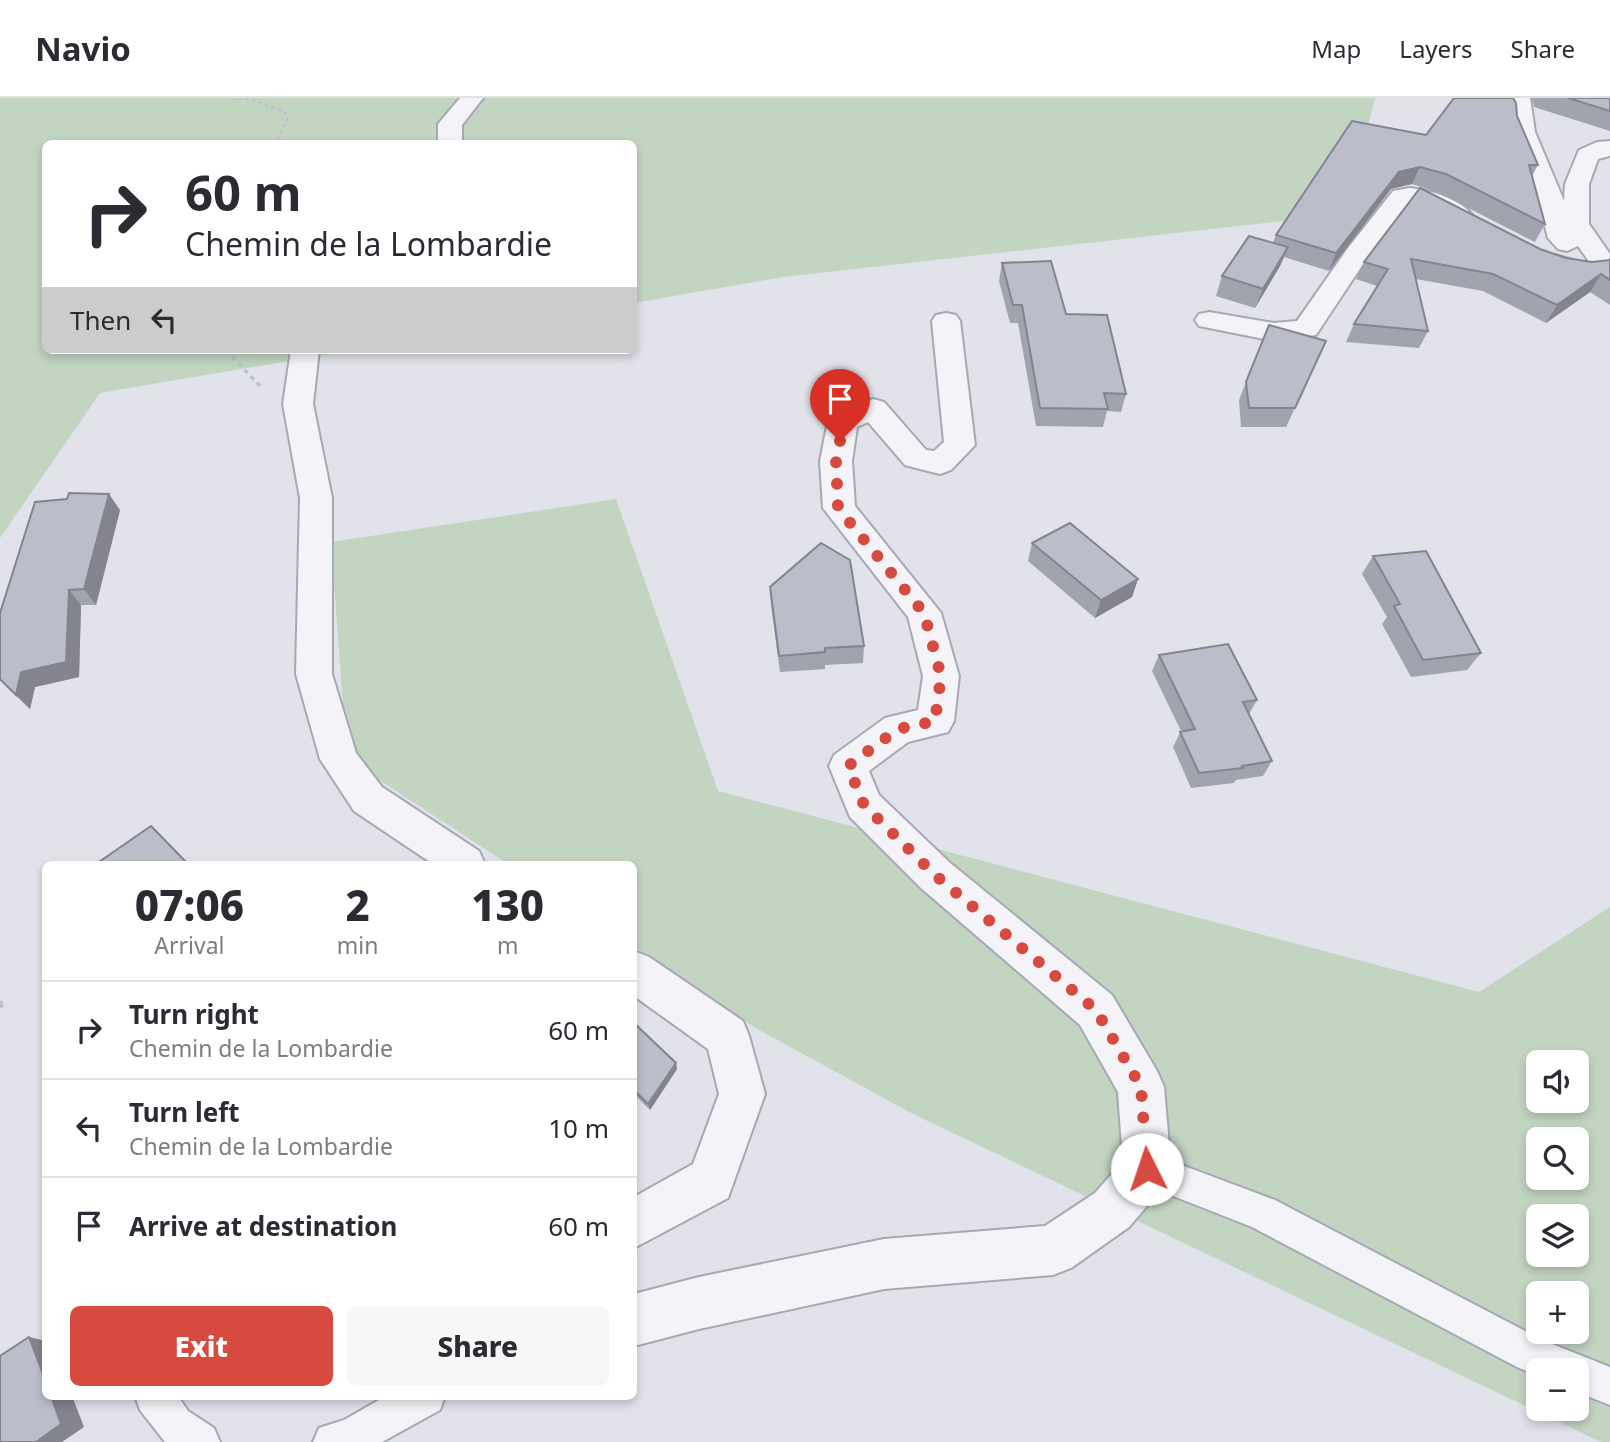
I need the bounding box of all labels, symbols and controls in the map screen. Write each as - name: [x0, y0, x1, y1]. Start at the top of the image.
- text: Navio: [35, 26, 131, 71]
- text: Map: [1311, 32, 1361, 65]
- text: Layers: [1399, 32, 1473, 65]
- text: Share: [1511, 32, 1575, 65]
- text: 60 m: [185, 159, 302, 225]
- icon: right: [70, 168, 161, 259]
- text: Chemin de la Lombardie: [185, 222, 552, 265]
- icon: left: [145, 301, 183, 339]
- text: Then: [70, 302, 131, 338]
- pin: [810, 369, 870, 441]
- icon: arrive: [821, 380, 859, 418]
- text: 07:06: [135, 876, 244, 933]
- text: 2: [345, 876, 370, 933]
- text: 130: [471, 876, 544, 933]
- text: Arrival: [154, 929, 224, 961]
- text: min: [337, 929, 378, 961]
- text: m: [497, 929, 518, 961]
- text: Turn right: [129, 996, 259, 1032]
- icon: right: [70, 1011, 108, 1049]
- text: 60 m: [548, 1012, 609, 1048]
- text: Chemin de la Lombardie: [129, 1032, 393, 1064]
- map controls: [1526, 1050, 1589, 1421]
- button: sound: [1526, 1050, 1589, 1113]
- text: Turn left: [129, 1094, 240, 1130]
- icon: left: [70, 1109, 108, 1147]
- text: 10 m: [548, 1110, 609, 1146]
- button: search: [1526, 1127, 1589, 1190]
- text: Chemin de la Lombardie: [129, 1130, 393, 1162]
- position arrow: [1110, 1132, 1184, 1206]
- button: layers: [1526, 1204, 1589, 1267]
- icon: arrive: [70, 1207, 108, 1245]
- text: Arrive at destination: [129, 1208, 398, 1244]
- text: 60 m: [548, 1208, 609, 1244]
- button: +: [1526, 1281, 1589, 1344]
- button: Exit: [70, 1306, 333, 1386]
- button: Share: [347, 1306, 609, 1386]
- button: −: [1526, 1358, 1589, 1421]

